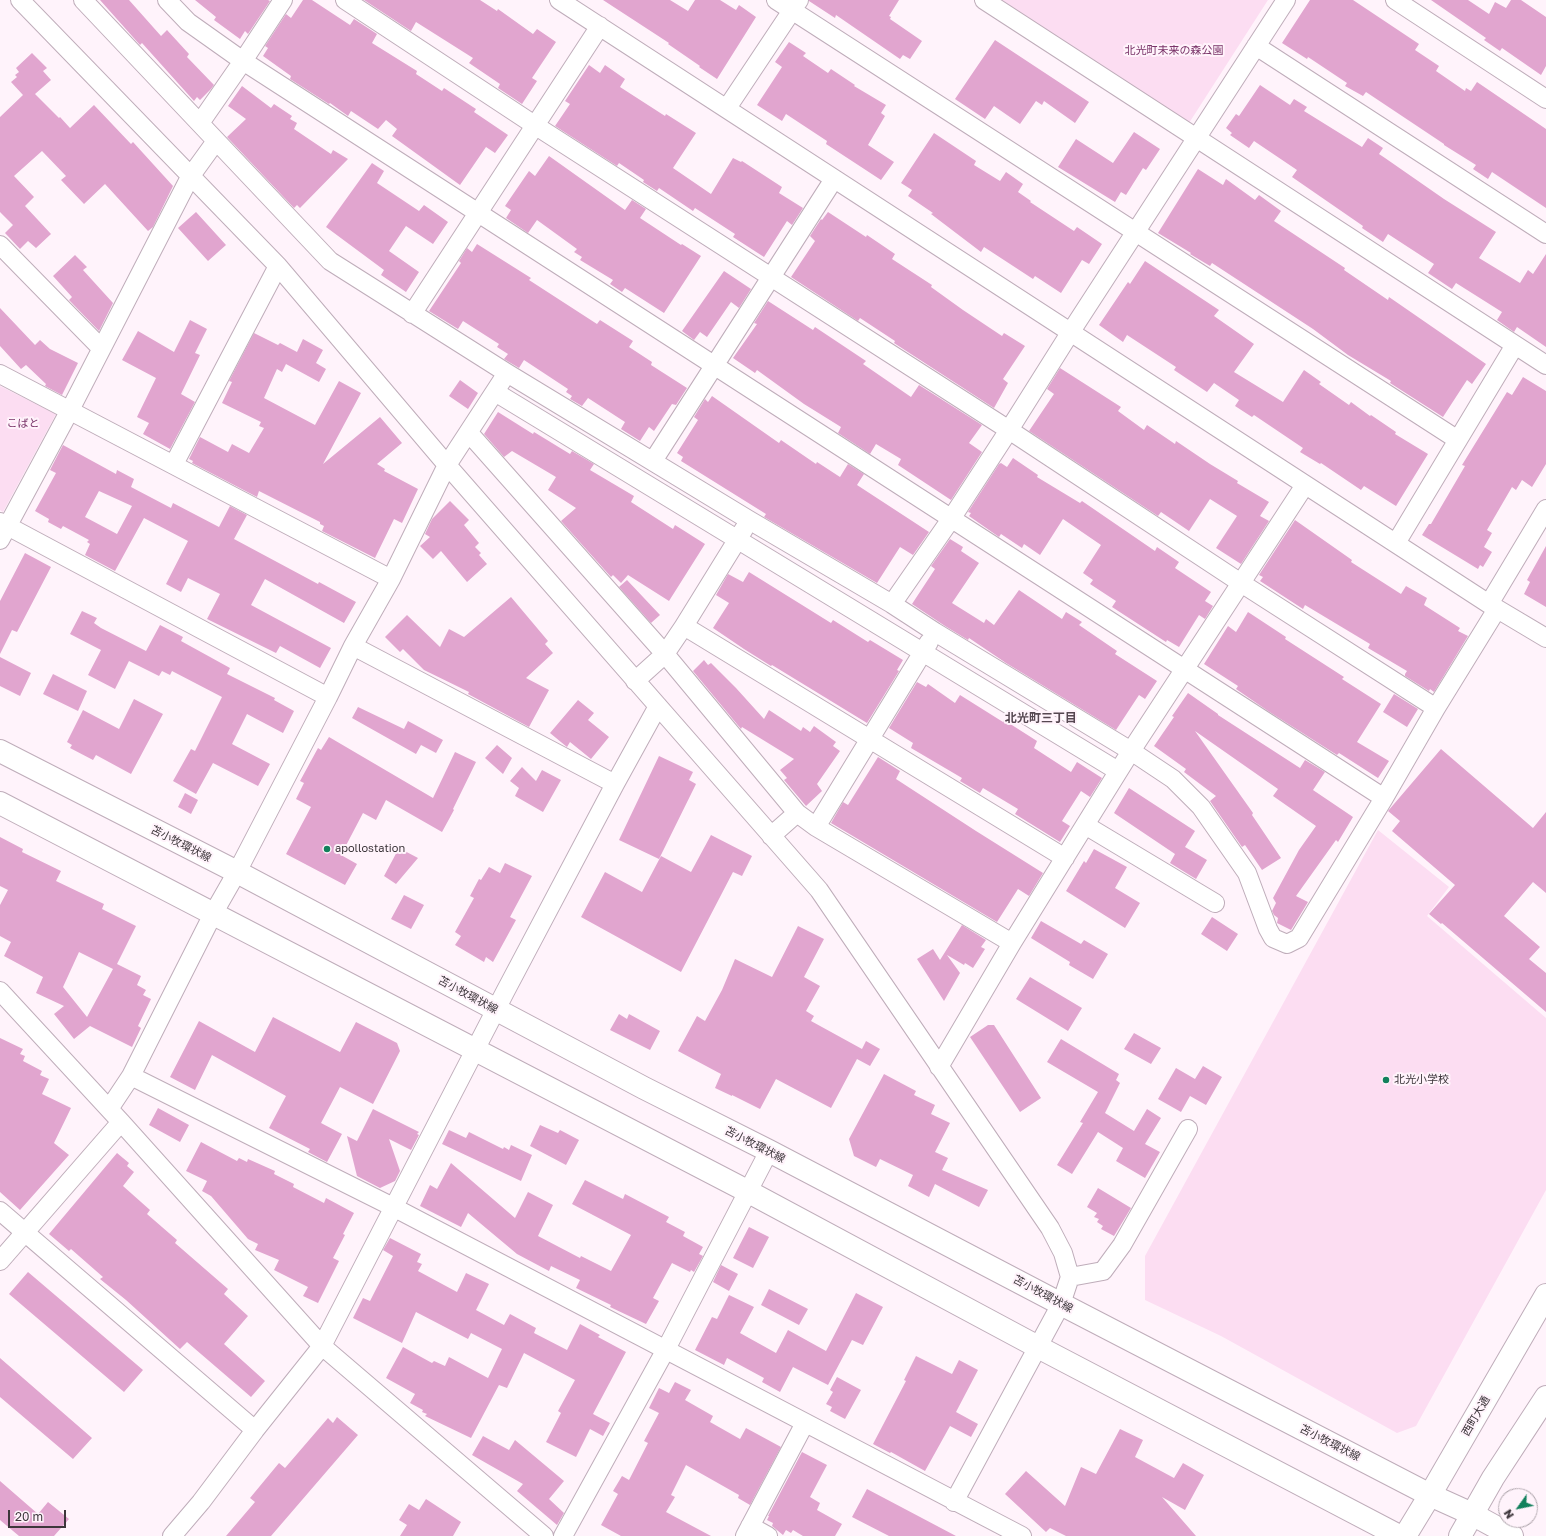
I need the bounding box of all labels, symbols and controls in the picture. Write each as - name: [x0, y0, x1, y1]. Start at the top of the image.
- park label: 北光町未来の森公園: [1125, 44, 1223, 58]
- park label: こばと: [7, 417, 39, 431]
- district label: 北光町三丁目: [1005, 711, 1077, 725]
- street label: 苫小牧環状線: [149, 823, 213, 865]
- place label: apollostation: [335, 842, 405, 856]
- marker: apollostation: [322, 844, 332, 854]
- street label: 苫小牧環状線: [436, 974, 500, 1016]
- place label: 北光小学校: [1394, 1073, 1449, 1087]
- marker: 北光小学校: [1381, 1075, 1391, 1085]
- street label: 苫小牧環状線: [723, 1124, 787, 1166]
- street label: 苫小牧環状線: [1011, 1273, 1075, 1315]
- street label: 西町大通: [1459, 1394, 1493, 1438]
- street label: 苫小牧環状線: [1298, 1422, 1362, 1464]
- north arrow: [1498, 1488, 1538, 1528]
- scale bar: [10, 1502, 68, 1528]
- text: N: [1501, 1507, 1516, 1521]
- text: 20 m: [15, 1509, 43, 1524]

